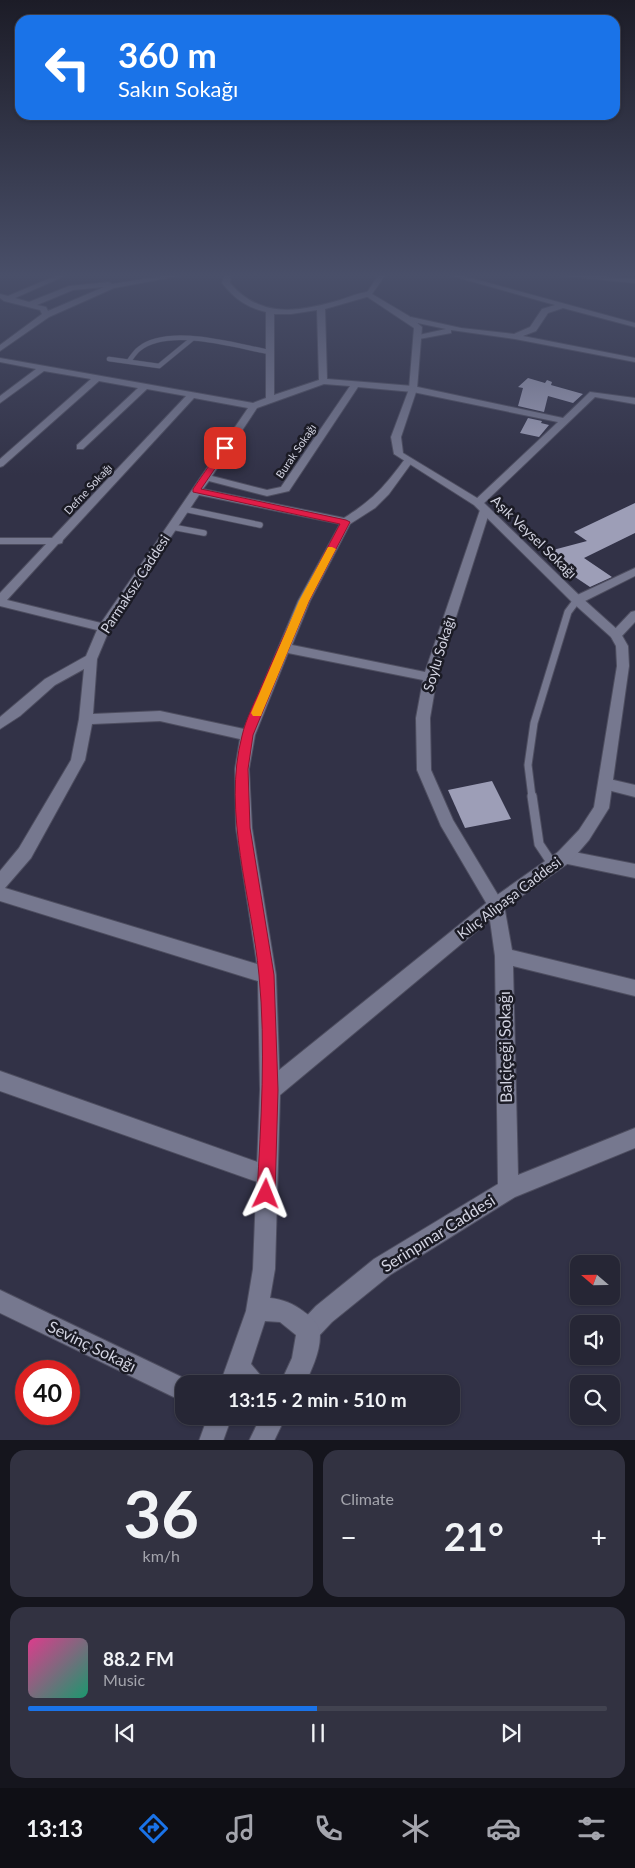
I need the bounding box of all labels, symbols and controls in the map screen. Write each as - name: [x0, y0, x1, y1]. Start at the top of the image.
- text: 360 m: [118, 33, 217, 75]
- icon: left: [35, 35, 100, 100]
- text: Sakın Sokağı: [118, 75, 238, 102]
- street label: Burak Sokağı: [273, 421, 318, 480]
- pin: [204, 427, 246, 469]
- icon: arrive: [211, 434, 239, 462]
- street label: Defne Sokağı: [61, 461, 114, 517]
- street label: Aşık Veysel Sokağı: [488, 491, 581, 582]
- street label: Parmaksız Caddesi: [96, 531, 173, 636]
- street label: Soylu Sokağı: [419, 614, 458, 693]
- street label: Kılıç Alipaşa Caddesi: [453, 853, 564, 942]
- street label: Balçiçeği Sokağı: [494, 991, 515, 1103]
- position arrow: [239, 1167, 291, 1219]
- street label: Serinpınar Caddesi: [377, 1190, 498, 1275]
- north arrow: [570, 1255, 620, 1305]
- map controls: [570, 1255, 620, 1425]
- button: sound: [570, 1315, 620, 1365]
- street label: Sevinç Sokağı: [45, 1316, 139, 1375]
- speed limit sign: 40: [15, 1360, 80, 1425]
- button: search: [570, 1375, 620, 1425]
- text: 13:15 · 2 min · 510 m: [228, 1388, 407, 1411]
- text: 36: [124, 1474, 199, 1552]
- text: Climate: [341, 1489, 394, 1508]
- text: 21°: [444, 1513, 504, 1559]
- text: −: [341, 1520, 357, 1554]
- text: +: [591, 1520, 607, 1554]
- text: km/h: [143, 1546, 180, 1565]
- text: 88.2 FM: [103, 1647, 174, 1670]
- text: Music: [103, 1670, 145, 1689]
- icon: previous: [111, 1719, 139, 1747]
- icon: pause: [304, 1719, 332, 1747]
- icon: next: [497, 1719, 525, 1747]
- icon: directions: [136, 1811, 171, 1846]
- icon: music: [223, 1811, 258, 1846]
- icon: phone: [311, 1811, 346, 1846]
- icon: climate: [398, 1811, 433, 1846]
- icon: car: [486, 1811, 521, 1846]
- icon: filters: [574, 1811, 609, 1846]
- text: 13:13: [26, 1815, 83, 1842]

